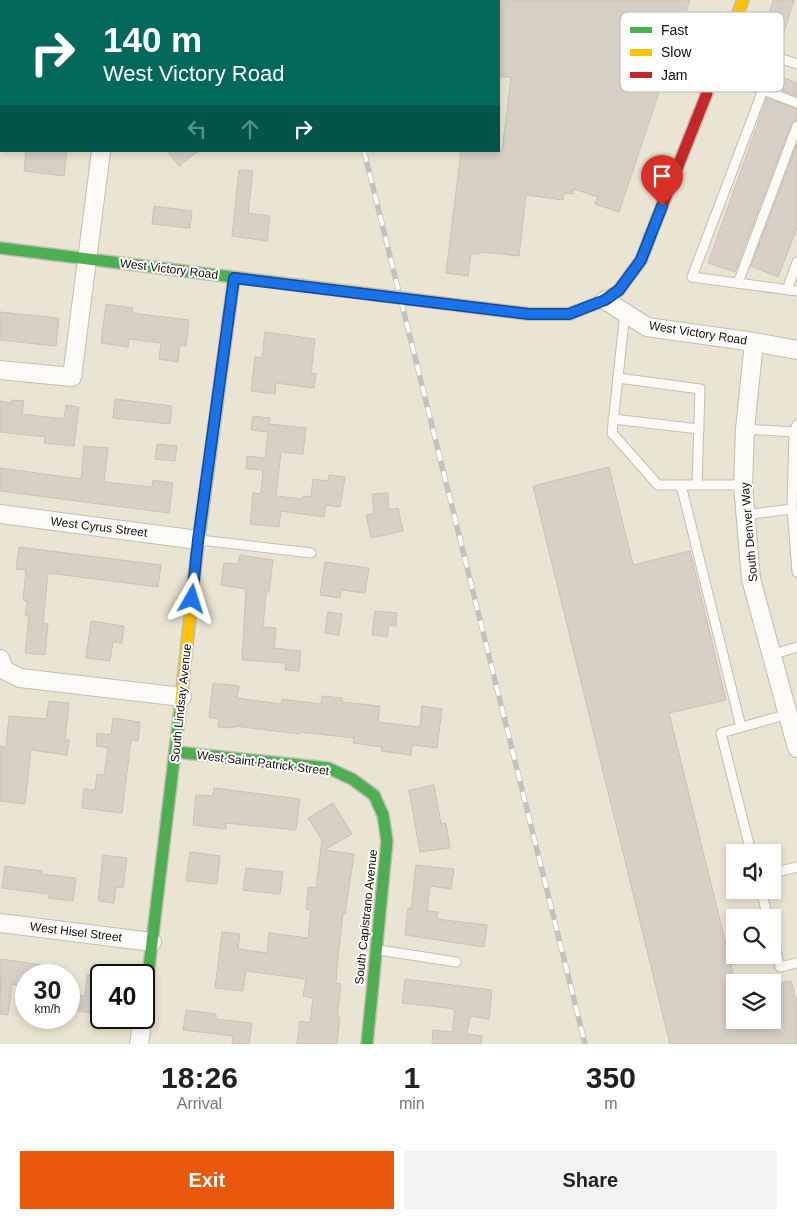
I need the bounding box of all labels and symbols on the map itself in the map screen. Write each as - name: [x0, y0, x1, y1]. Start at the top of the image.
- legend: [620, 12, 784, 92]
- text: Fast: [661, 22, 688, 38]
- text: Slow: [661, 44, 692, 60]
- text: Jam: [661, 67, 687, 83]
- pin: [641, 155, 683, 206]
- street label: West Victory Road: [119, 256, 219, 282]
- street label: West Victory Road: [648, 318, 748, 348]
- street label: South Denver Way: [738, 481, 760, 583]
- street label: West Cyrus Street: [50, 514, 149, 540]
- position arrow: [165, 572, 217, 624]
- street label: South Lindsay Avenue: [168, 643, 194, 763]
- street label: West Saint Patrick Street: [196, 748, 331, 778]
- street label: South Capistrano Avenue: [352, 848, 380, 985]
- street label: West Hisel Street: [29, 919, 123, 945]
- speed limit sign: 40: [90, 964, 155, 1029]

